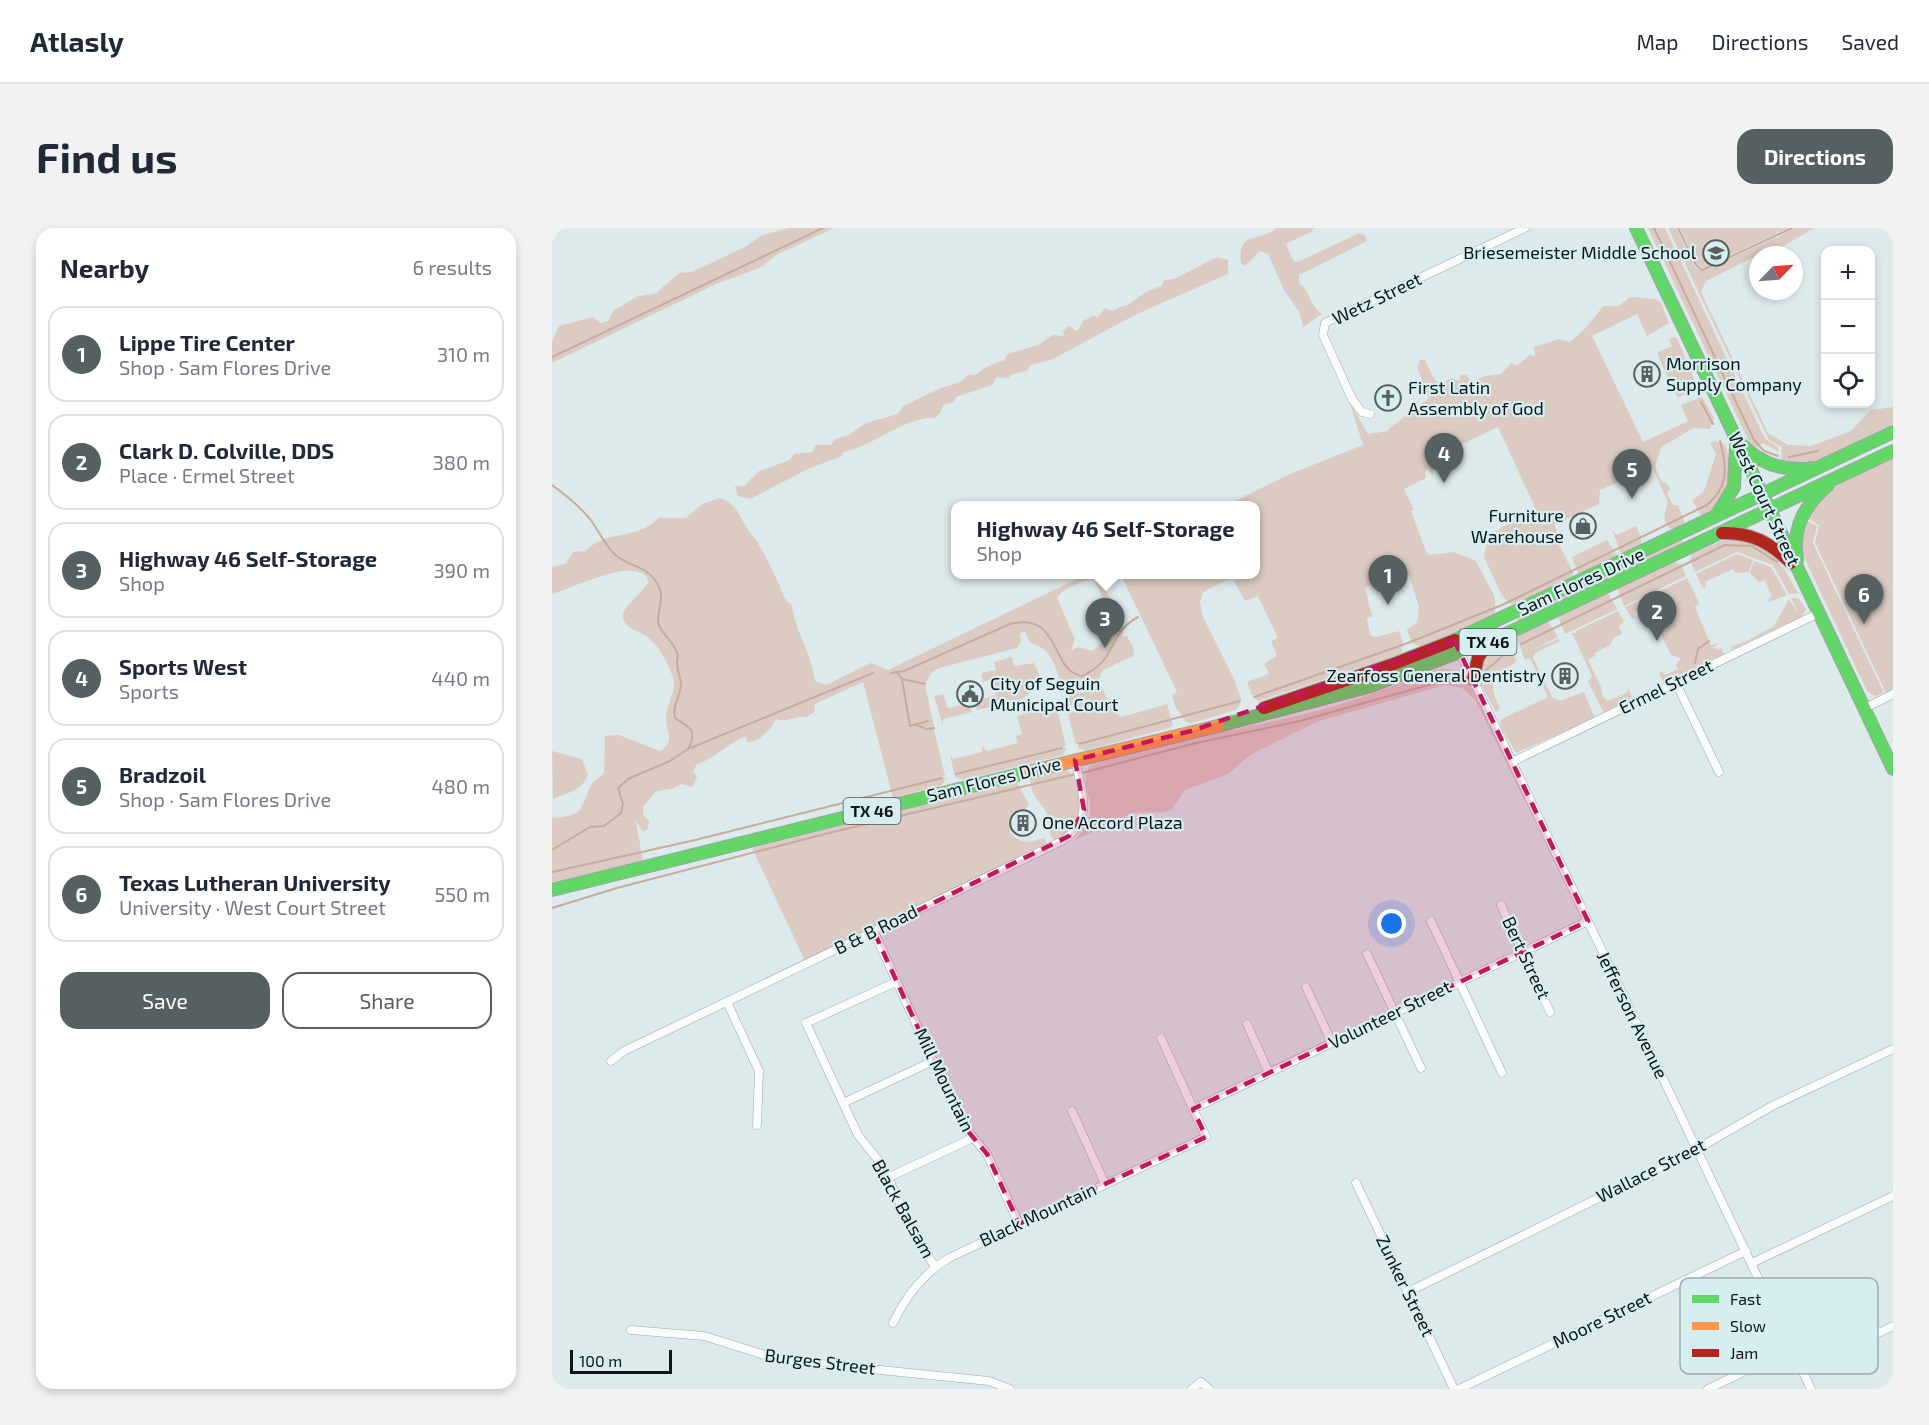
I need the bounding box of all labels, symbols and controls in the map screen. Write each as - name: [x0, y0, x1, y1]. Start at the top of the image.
- text: Atlasly: [30, 24, 124, 58]
- text: Map: [1636, 29, 1679, 54]
- text: Directions: [1712, 29, 1808, 54]
- text: Saved: [1841, 29, 1899, 54]
- button: Directions: [1737, 129, 1893, 184]
- text: Find us: [36, 131, 178, 181]
- school or university icon: Briesemeister Middle School: [1701, 238, 1731, 268]
- place label: Briesemeister Middle School: [1463, 241, 1697, 263]
- north arrow: [1749, 246, 1803, 300]
- map controls: [1821, 246, 1875, 408]
- button: +: [1821, 246, 1875, 300]
- text: Nearby: [60, 252, 149, 283]
- text: 6 results: [412, 255, 492, 279]
- street label: Wetz Street: [1328, 267, 1425, 329]
- button: −: [1821, 300, 1875, 354]
- text: Lippe Tire Center: [119, 329, 295, 355]
- text: 1: [77, 342, 86, 366]
- text: 310 m: [437, 342, 490, 366]
- place label: Morrison Supply Company: [1666, 352, 1802, 395]
- button: locate: [1821, 354, 1875, 408]
- text: Shop · Sam Flores Drive: [119, 355, 331, 379]
- building icon: Morrison Supply Company: [1632, 359, 1662, 389]
- place label: First Latin Assembly of God: [1408, 376, 1544, 419]
- church icon: First Latin Assembly of God: [1373, 383, 1403, 413]
- street label: West Court Street: [1724, 428, 1806, 569]
- pin: 4: [1424, 434, 1464, 483]
- text: Clark D. Colville, DDS: [119, 437, 334, 463]
- text: 2: [76, 450, 87, 474]
- text: 380 m: [433, 450, 490, 474]
- pin: 5: [1612, 450, 1652, 499]
- text: Place · Ermel Street: [119, 463, 295, 487]
- popup: [951, 501, 1260, 579]
- place label: Furniture Warehouse: [1471, 504, 1564, 547]
- shop icon: Furniture Warehouse: [1568, 511, 1598, 541]
- text: Highway 46 Self-Storage: [976, 515, 1235, 541]
- text: Shop: [976, 541, 1022, 565]
- street label: Sam Flores Drive: [1514, 542, 1648, 620]
- text: Highway 46 Self-Storage: [119, 545, 377, 571]
- pin: 1: [1368, 556, 1408, 605]
- text: 3: [76, 558, 87, 582]
- text: 390 m: [433, 558, 490, 582]
- text: Shop: [119, 571, 165, 595]
- pin: 6: [1844, 574, 1884, 624]
- pin: 2: [1638, 592, 1676, 641]
- pin: 3: [1086, 598, 1124, 648]
- road number: TX 46: [1460, 629, 1516, 655]
- text: Sports West: [119, 653, 247, 679]
- street label: Ermel Street: [1615, 654, 1716, 718]
- building icon: Zearfoss General Dentistry: [1550, 661, 1580, 691]
- place label: Zearfoss General Dentistry: [1327, 664, 1546, 686]
- text: 4: [75, 666, 88, 690]
- text: 440 m: [431, 666, 490, 690]
- place label: City of Seguin Municipal Court: [990, 672, 1118, 715]
- text: Sports: [119, 679, 179, 703]
- public building icon: City of Seguin Municipal Court: [955, 679, 985, 709]
- street label: Sam Flores Drive: [924, 752, 1063, 806]
- text: Bradzoil: [119, 761, 206, 787]
- text: 5: [76, 774, 87, 798]
- text: 480 m: [432, 774, 490, 798]
- text: Shop · Sam Flores Drive: [119, 787, 331, 811]
- road number: TX 46: [844, 798, 900, 824]
- building icon: One Accord Plaza: [1008, 808, 1038, 838]
- place label: One Accord Plaza: [1042, 811, 1183, 833]
- text: Texas Lutheran University: [119, 869, 391, 895]
- text: 6: [76, 882, 87, 906]
- text: 550 m: [435, 882, 490, 906]
- text: University · West Court Street: [119, 895, 386, 919]
- street label: B & B Road: [830, 900, 921, 959]
- your location: [1377, 909, 1406, 938]
- street label: Bert Street: [1498, 913, 1556, 1003]
- street label: Jefferson Avenue: [1593, 947, 1673, 1082]
- button: Save: [60, 972, 270, 1029]
- button: Share: [282, 972, 492, 1029]
- street label: Volunteer Street: [1325, 975, 1455, 1053]
- street label: Mill Mountain: [910, 1024, 980, 1135]
- street label: Wallace Street: [1592, 1133, 1709, 1207]
- street label: Black Balsam: [868, 1155, 940, 1262]
- street label: Black Mountain: [976, 1177, 1100, 1251]
- street label: Zunker Street: [1372, 1231, 1440, 1340]
- legend: [1680, 1278, 1878, 1374]
- street label: Moore Street: [1549, 1286, 1655, 1352]
- text: Fast: [1730, 1289, 1761, 1308]
- text: Slow: [1730, 1316, 1766, 1335]
- street label: Burges Street: [764, 1343, 877, 1379]
- text: Jam: [1730, 1343, 1758, 1362]
- scale bar: [570, 1347, 672, 1374]
- text: 100 m: [579, 1351, 622, 1370]

